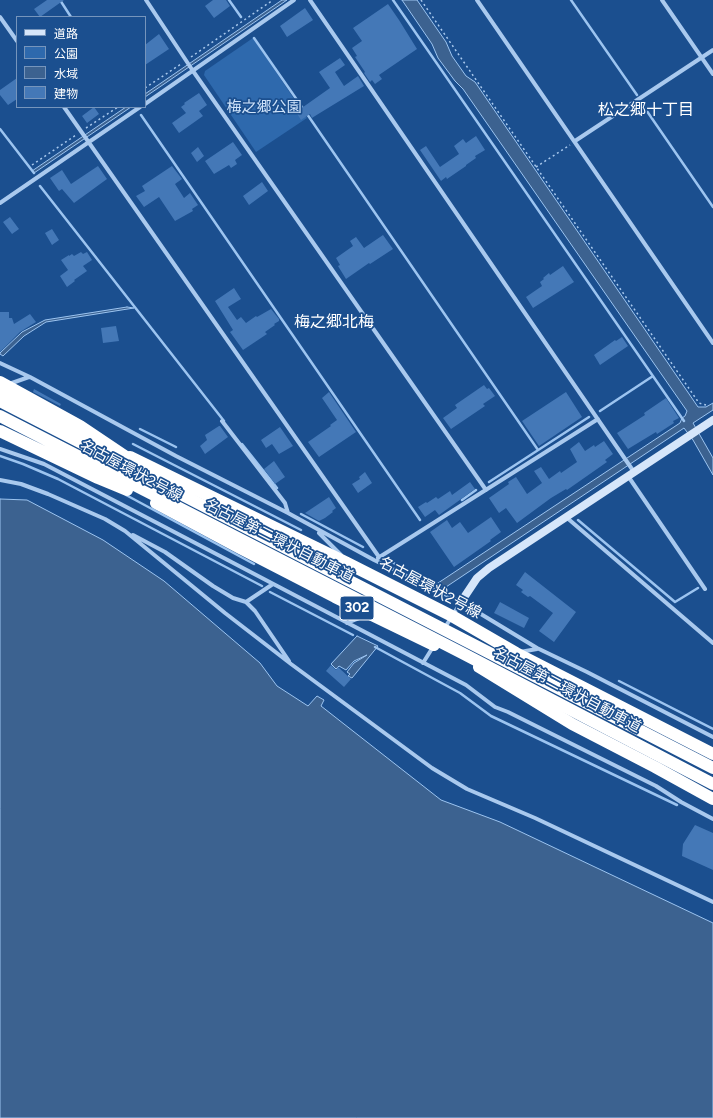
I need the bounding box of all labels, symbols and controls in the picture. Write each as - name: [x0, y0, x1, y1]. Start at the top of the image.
- legend: [16, 16, 146, 108]
- text: 道路: [54, 27, 78, 41]
- text: 公園: [54, 47, 78, 61]
- text: 水域: [54, 67, 78, 81]
- text: 建物: [54, 87, 78, 101]
- park label: 梅之郷公園: [227, 99, 301, 117]
- district label: 松之郷十丁目: [598, 100, 694, 120]
- district label: 梅之郷北梅: [294, 312, 374, 332]
- street label: 名古屋環状2号線: [77, 436, 185, 506]
- street label: 名古屋第二環状自動車道: [201, 496, 357, 586]
- street label: 名古屋環状2号線: [376, 553, 484, 623]
- road number: 302: [340, 596, 374, 620]
- street label: 名古屋第二環状自動車道: [490, 643, 644, 737]

